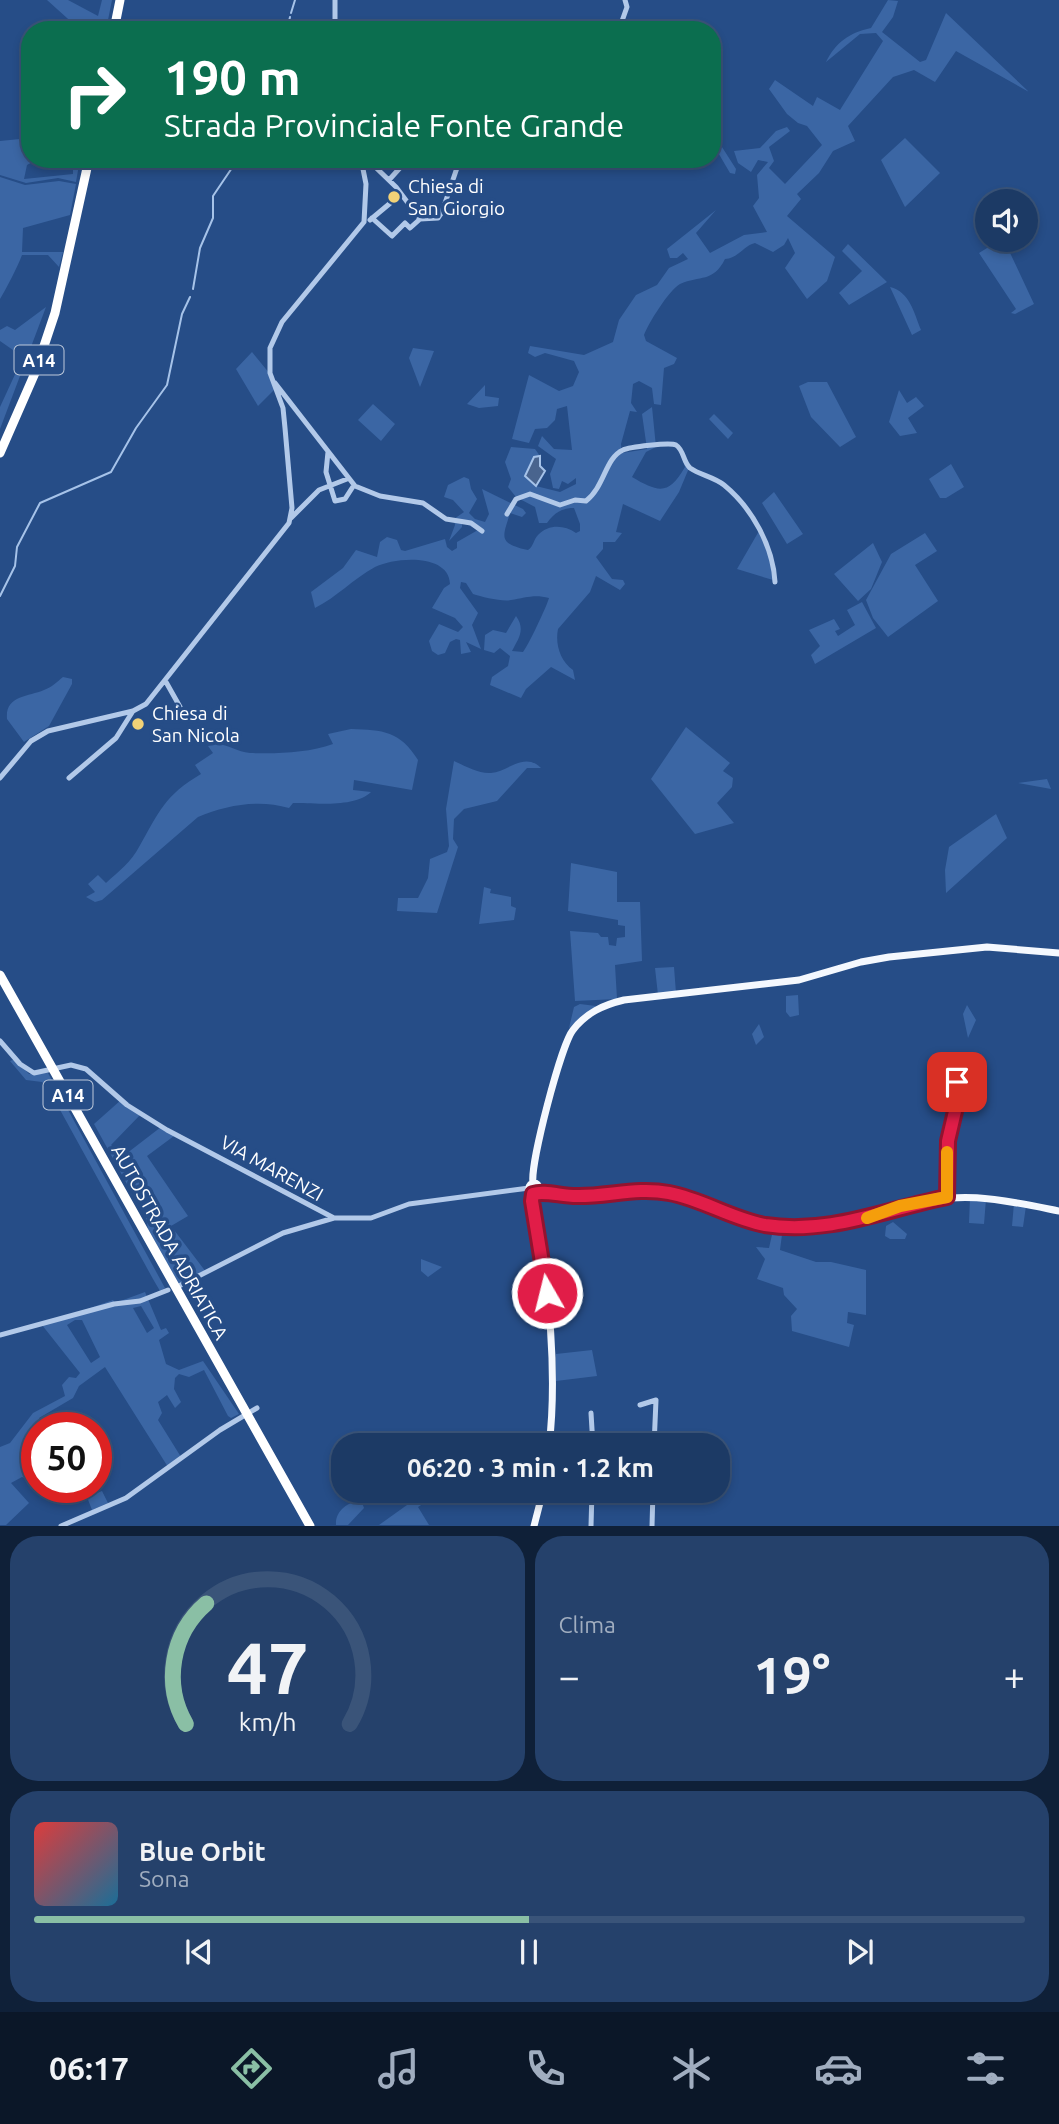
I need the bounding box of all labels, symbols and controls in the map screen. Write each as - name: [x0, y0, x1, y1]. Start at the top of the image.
- icon: right: [49, 49, 140, 140]
- text: 190 m: [164, 49, 301, 104]
- text: Strada Provinciale Fonte Grande: [164, 107, 624, 143]
- place label: Chiesa di San Giorgio: [408, 175, 505, 219]
- marker: Chiesa di San Giorgio: [386, 189, 402, 205]
- map controls: [975, 189, 1038, 252]
- button: sound: [975, 189, 1038, 252]
- road number: A14: [14, 346, 64, 374]
- place label: Chiesa di San Nicola: [152, 702, 240, 746]
- marker: Chiesa di San Nicola: [130, 716, 146, 732]
- pin: [927, 1052, 987, 1112]
- icon: arrive: [938, 1063, 976, 1101]
- road number: A14: [43, 1080, 92, 1110]
- street label: VIA MARENZI: [217, 1131, 327, 1205]
- street label: AUTOSTRADA ADRIATICA: [107, 1141, 233, 1344]
- position arrow: [510, 1256, 584, 1330]
- speed limit sign: 50: [21, 1412, 112, 1503]
- text: 06:20 · 3 min · 1.2 km: [407, 1453, 654, 1482]
- text: Clima: [559, 1612, 616, 1637]
- text: 47: [226, 1627, 308, 1709]
- text: 19°: [753, 1646, 830, 1704]
- text: −: [559, 1655, 580, 1697]
- text: +: [1004, 1655, 1025, 1697]
- text: km/h: [238, 1708, 296, 1736]
- text: Blue Orbit: [139, 1837, 266, 1866]
- text: Sona: [139, 1866, 189, 1891]
- icon: previous: [180, 1933, 218, 1971]
- icon: pause: [510, 1933, 548, 1971]
- icon: next: [841, 1933, 879, 1971]
- icon: directions: [227, 2044, 276, 2093]
- icon: music: [374, 2044, 423, 2093]
- icon: phone: [521, 2044, 570, 2093]
- icon: climate: [667, 2044, 716, 2093]
- icon: car: [814, 2044, 863, 2093]
- icon: filters: [961, 2044, 1010, 2093]
- text: 06:17: [49, 2050, 129, 2086]

